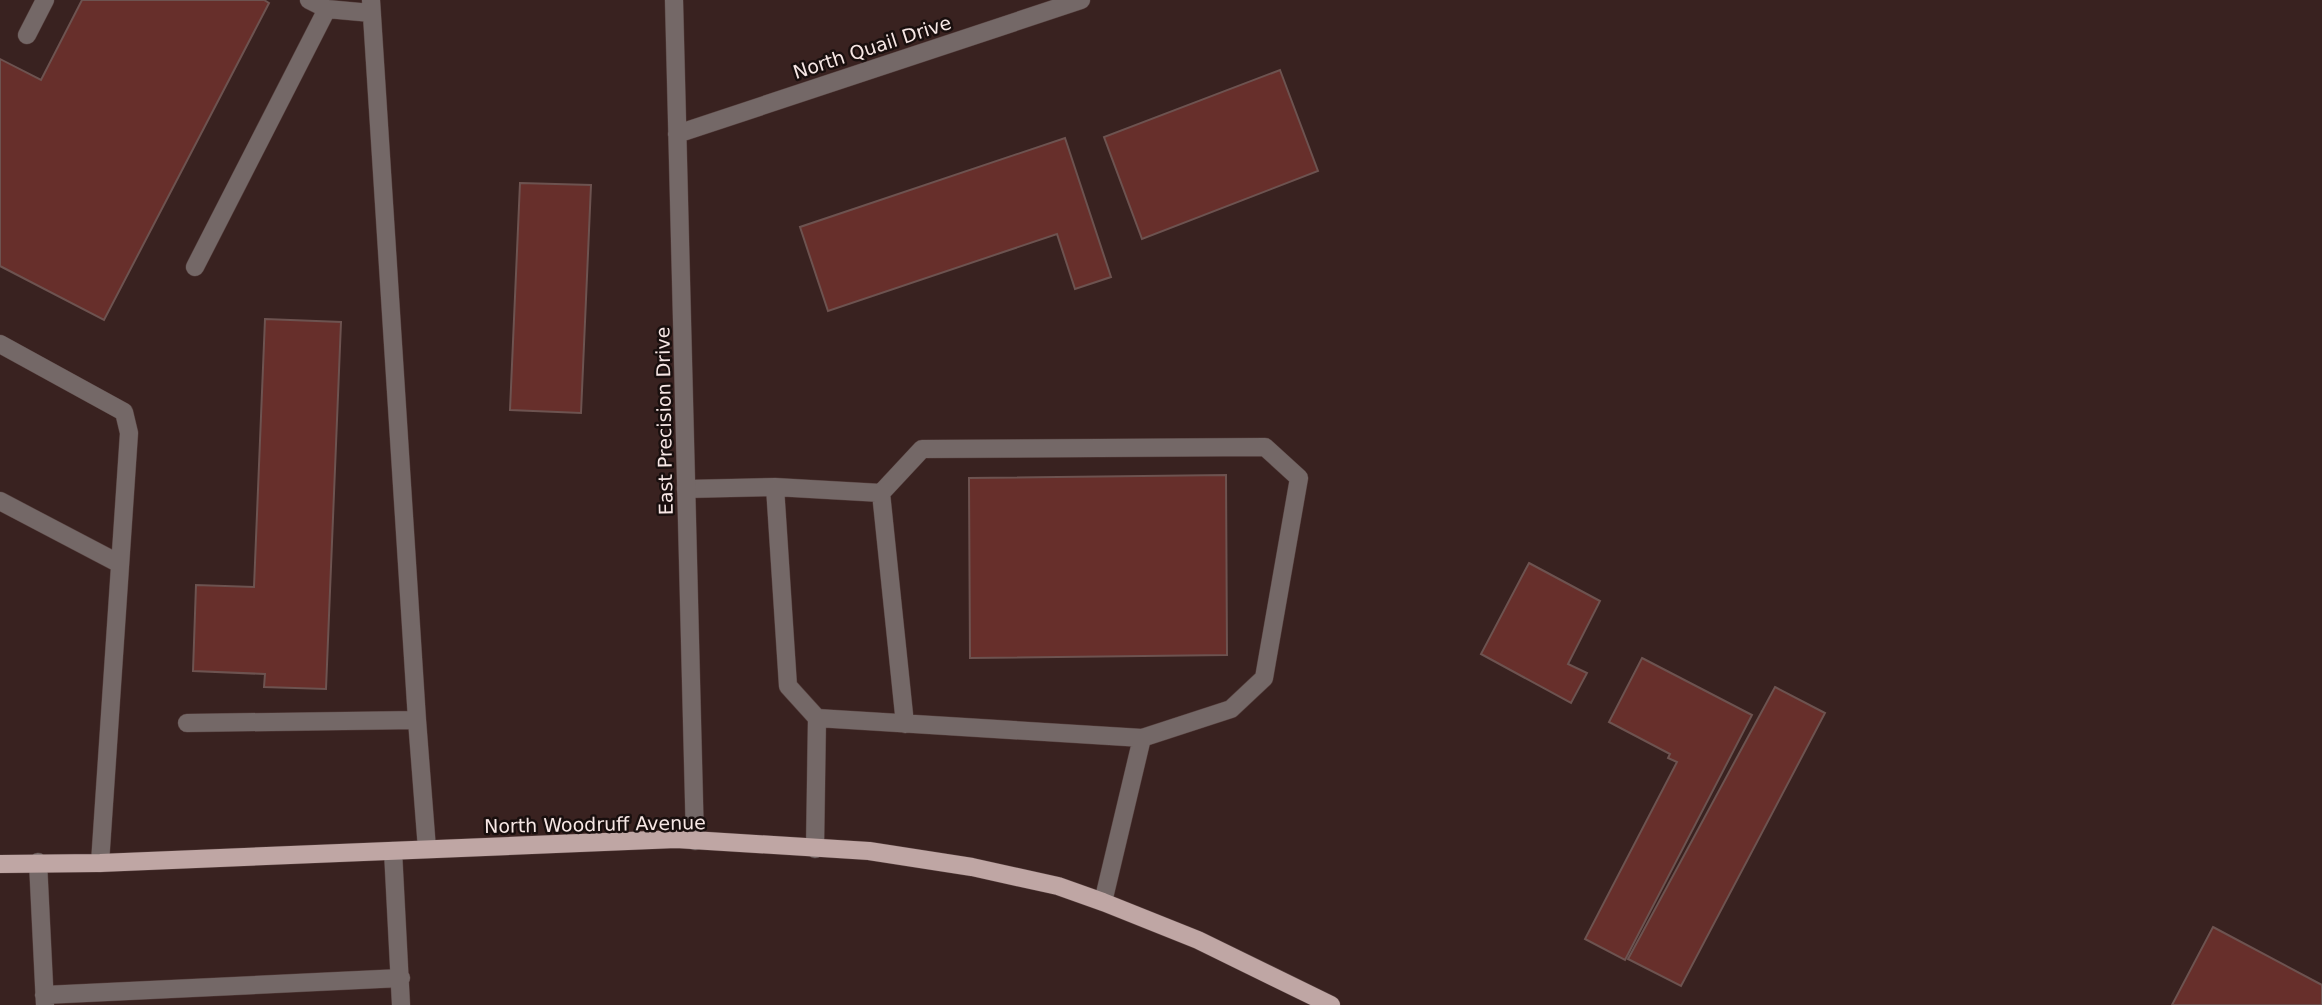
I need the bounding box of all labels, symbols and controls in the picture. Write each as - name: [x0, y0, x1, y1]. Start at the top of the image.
- street label: North Quail Drive: [790, 11, 954, 83]
- street label: East Precision Drive: [651, 327, 677, 515]
- street label: North Woodruff Avenue: [484, 811, 706, 837]

